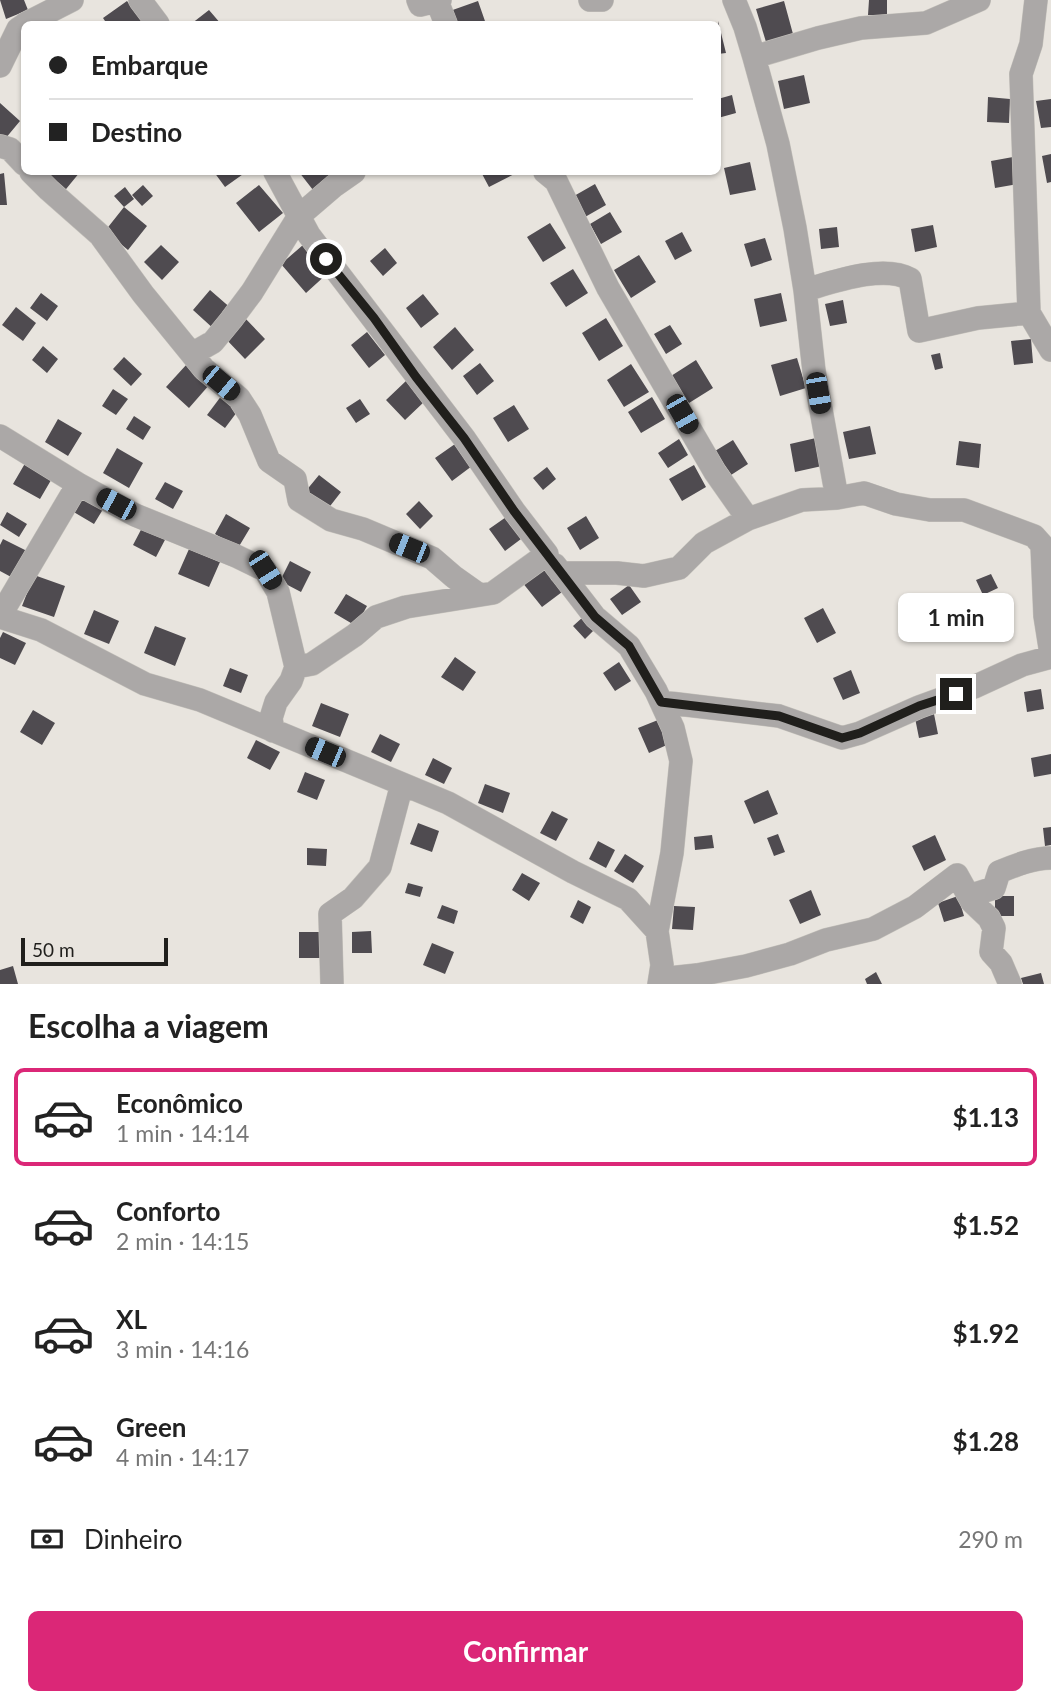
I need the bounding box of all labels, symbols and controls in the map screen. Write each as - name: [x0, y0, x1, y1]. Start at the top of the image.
- text: Embarque: [91, 49, 208, 81]
- text: Destino: [91, 116, 182, 148]
- route start: [310, 243, 342, 275]
- car: [199, 361, 244, 405]
- car: [805, 370, 832, 416]
- car: [663, 391, 702, 437]
- car: [93, 485, 140, 523]
- car: [386, 530, 433, 566]
- car: [245, 547, 286, 593]
- callout: 1 min: [898, 592, 1014, 642]
- text: 1 min: [927, 603, 985, 631]
- route end: [940, 678, 972, 710]
- car: [302, 734, 349, 770]
- scale bar: [21, 935, 168, 967]
- text: 50 m: [32, 938, 75, 961]
- text: Escolha a viagem: [28, 1006, 269, 1045]
- icon: car: [32, 1086, 95, 1149]
- text: Econômico: [116, 1087, 243, 1119]
- text: $1.13: [953, 1101, 1019, 1133]
- text: 1 min · 14:14: [116, 1119, 249, 1147]
- icon: car: [32, 1194, 95, 1257]
- text: Conforto: [116, 1195, 220, 1227]
- text: $1.52: [953, 1209, 1019, 1241]
- text: 2 min · 14:15: [116, 1227, 249, 1255]
- icon: car: [32, 1302, 95, 1365]
- text: XL: [116, 1303, 147, 1335]
- text: $1.92: [953, 1317, 1019, 1349]
- text: 3 min · 14:16: [116, 1335, 249, 1363]
- icon: car: [32, 1410, 95, 1473]
- text: Green: [116, 1411, 186, 1443]
- text: $1.28: [953, 1425, 1019, 1457]
- text: 4 min · 14:17: [116, 1443, 249, 1471]
- icon: cash: [28, 1520, 66, 1558]
- text: Dinheiro: [84, 1523, 182, 1555]
- text: 290 m: [958, 1525, 1023, 1553]
- button: Confirmar: [28, 1611, 1023, 1691]

